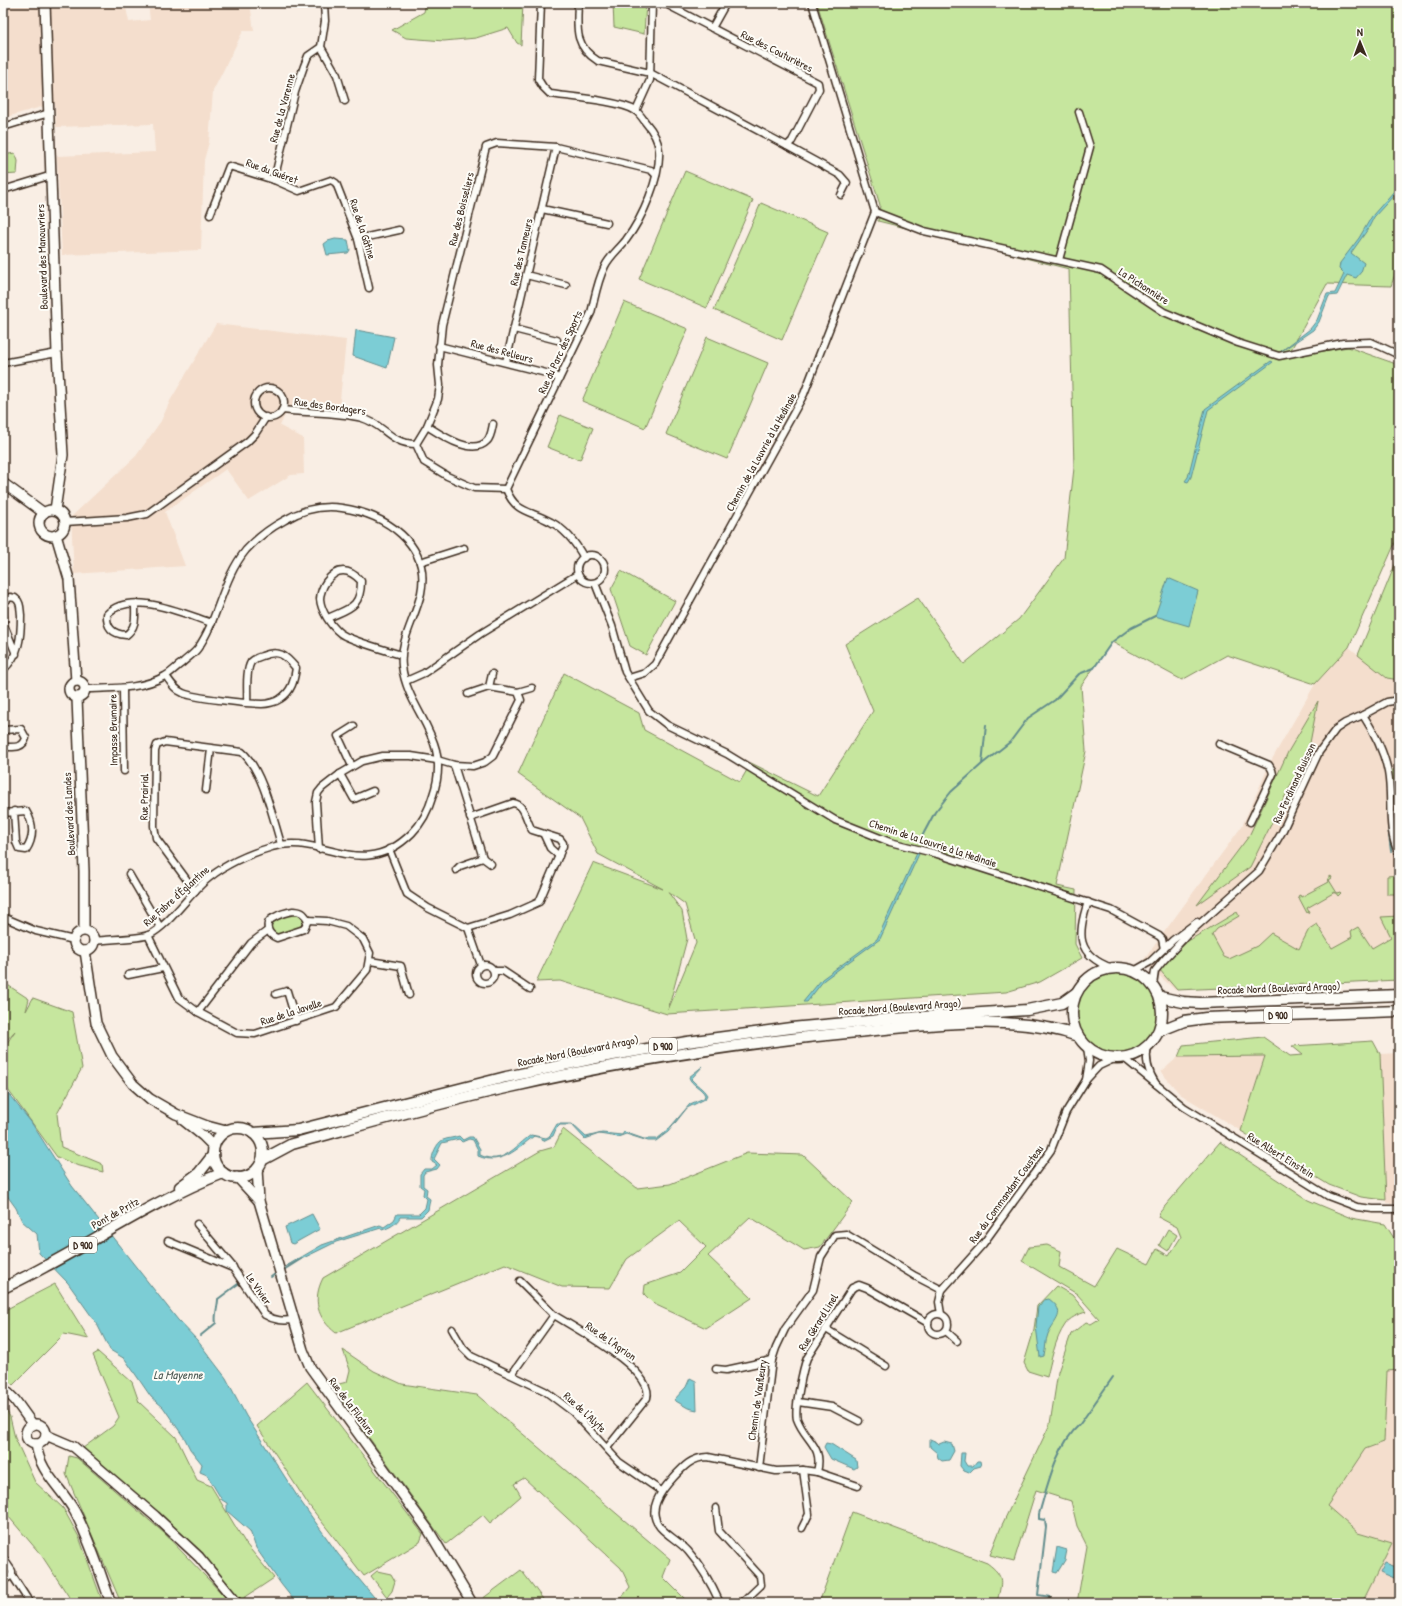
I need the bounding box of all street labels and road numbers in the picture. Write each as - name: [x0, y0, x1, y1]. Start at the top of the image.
- street label: Rue des Couturières: [739, 27, 815, 75]
- street label: Rue de la Varenne: [266, 71, 298, 144]
- street label: Rue du Guéret: [244, 155, 300, 187]
- street label: Rue des Boisseliers: [445, 171, 477, 247]
- street label: Rue de la Gâtine: [347, 197, 379, 261]
- street label: Boulevard des Manouvriers: [33, 204, 51, 310]
- street label: Rue des Tanneurs: [506, 217, 536, 287]
- street label: La Pichonnière: [1116, 264, 1172, 308]
- street label: Rue du Parc des Sports: [535, 308, 585, 396]
- street label: Rue des Relieurs: [469, 336, 535, 366]
- street label: Chemin de la Louvrie à la Hedinaie: [723, 390, 800, 514]
- street label: Rue des Bordagers: [293, 394, 367, 418]
- street label: Impasse Brumaire: [105, 693, 121, 766]
- street label: Rue Ferdinand Buisson: [1269, 741, 1319, 825]
- street label: Boulevard des Landes: [60, 772, 78, 856]
- street label: Rue Prairial: [137, 774, 151, 820]
- street label: Chemin de la Louvrie à la Hedinaie: [867, 816, 999, 870]
- street label: Rue Fabre d'Églantine: [140, 862, 212, 929]
- street label: Rocade Nord (Boulevard Arago): [1217, 979, 1341, 997]
- street label: Rue de la Javelle: [259, 995, 324, 1028]
- street label: Rocade Nord (Boulevard Arago): [838, 996, 962, 1018]
- road number: D 900: [1264, 1007, 1292, 1023]
- street label: Rocade Nord (Boulevard Arago): [516, 1032, 640, 1070]
- road number: D 900: [649, 1038, 677, 1054]
- street label: Rue Albert Einstein: [1245, 1129, 1317, 1181]
- street label: Rue du Commandant Cousteau: [966, 1142, 1047, 1246]
- street label: Pont de Pritz: [89, 1194, 142, 1232]
- road number: D 900: [69, 1237, 97, 1253]
- street label: Le Vivier: [243, 1271, 275, 1308]
- street label: Rue Gérard Linel: [795, 1291, 841, 1353]
- street label: Rue de l'Agrion: [583, 1318, 639, 1364]
- street label: Chemin de Vaufleury: [744, 1358, 770, 1442]
- street label: Rue de la Filature: [326, 1375, 378, 1438]
- street label: Rue de l'Alyte: [561, 1389, 610, 1436]

